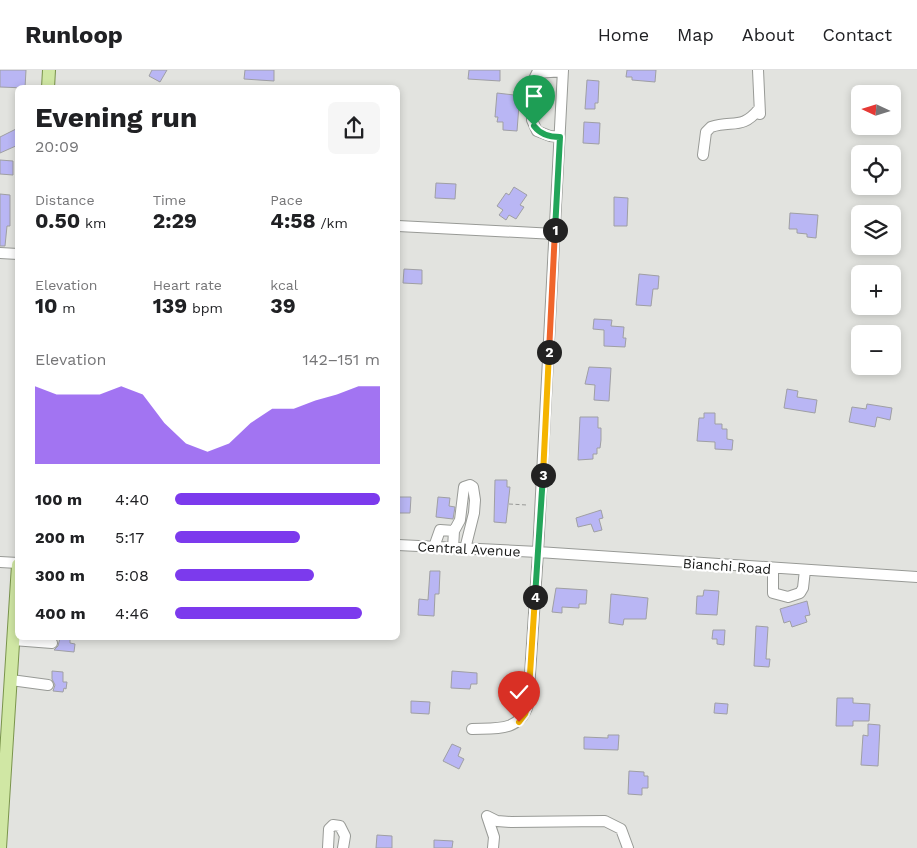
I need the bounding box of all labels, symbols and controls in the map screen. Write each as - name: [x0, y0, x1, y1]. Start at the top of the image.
- text: Runloop: [25, 21, 123, 49]
- text: Home: [598, 24, 649, 45]
- text: Map: [677, 24, 714, 45]
- text: About: [742, 24, 794, 45]
- text: Contact: [822, 24, 892, 45]
- pin: [513, 75, 555, 126]
- icon: arrive: [520, 82, 548, 110]
- north arrow: [851, 85, 901, 135]
- map controls: [851, 85, 901, 375]
- text: Evening run: [35, 101, 197, 134]
- button: share: [328, 102, 380, 154]
- text: 20:09: [35, 137, 79, 156]
- button: locate: [851, 145, 901, 195]
- text: Distance: [35, 192, 95, 208]
- text: Time: [153, 192, 186, 208]
- text: Pace: [270, 192, 303, 208]
- button: layers: [851, 205, 901, 255]
- text: 0.50: [35, 208, 80, 233]
- text: 2:29: [153, 208, 197, 233]
- text: 4:58: [270, 208, 316, 233]
- text: km: [80, 215, 106, 231]
- text: /km: [316, 215, 348, 231]
- pin: 1: [542, 218, 568, 242]
- text: 1: [552, 222, 559, 238]
- button: +: [851, 265, 901, 315]
- text: Elevation: [35, 277, 98, 293]
- text: Heart rate: [153, 277, 222, 293]
- text: kcal: [270, 277, 298, 293]
- text: 10: [35, 293, 58, 318]
- text: 139: [153, 293, 187, 318]
- text: 39: [270, 293, 296, 318]
- text: m: [58, 300, 76, 316]
- text: bpm: [187, 300, 223, 316]
- button: −: [851, 325, 901, 375]
- pin: 2: [536, 340, 562, 364]
- text: 2: [545, 344, 554, 360]
- text: Elevation: [35, 350, 106, 369]
- text: 142–151 m: [303, 350, 380, 369]
- pin: 3: [530, 462, 556, 488]
- text: 3: [539, 467, 548, 483]
- text: 100 m: [35, 490, 82, 509]
- text: 4:40: [115, 490, 149, 509]
- text: 200 m: [35, 528, 85, 547]
- text: 5:17: [115, 528, 144, 547]
- street label: Central Avenue: [417, 538, 521, 560]
- street label: Bianchi Road: [682, 555, 772, 577]
- text: 300 m: [35, 566, 85, 585]
- text: 5:08: [115, 566, 149, 585]
- pin: 4: [522, 584, 548, 610]
- text: 4: [531, 589, 540, 605]
- text: 400 m: [35, 604, 86, 623]
- text: 4:46: [115, 604, 149, 623]
- pin: [498, 671, 540, 722]
- icon: check: [505, 678, 533, 706]

